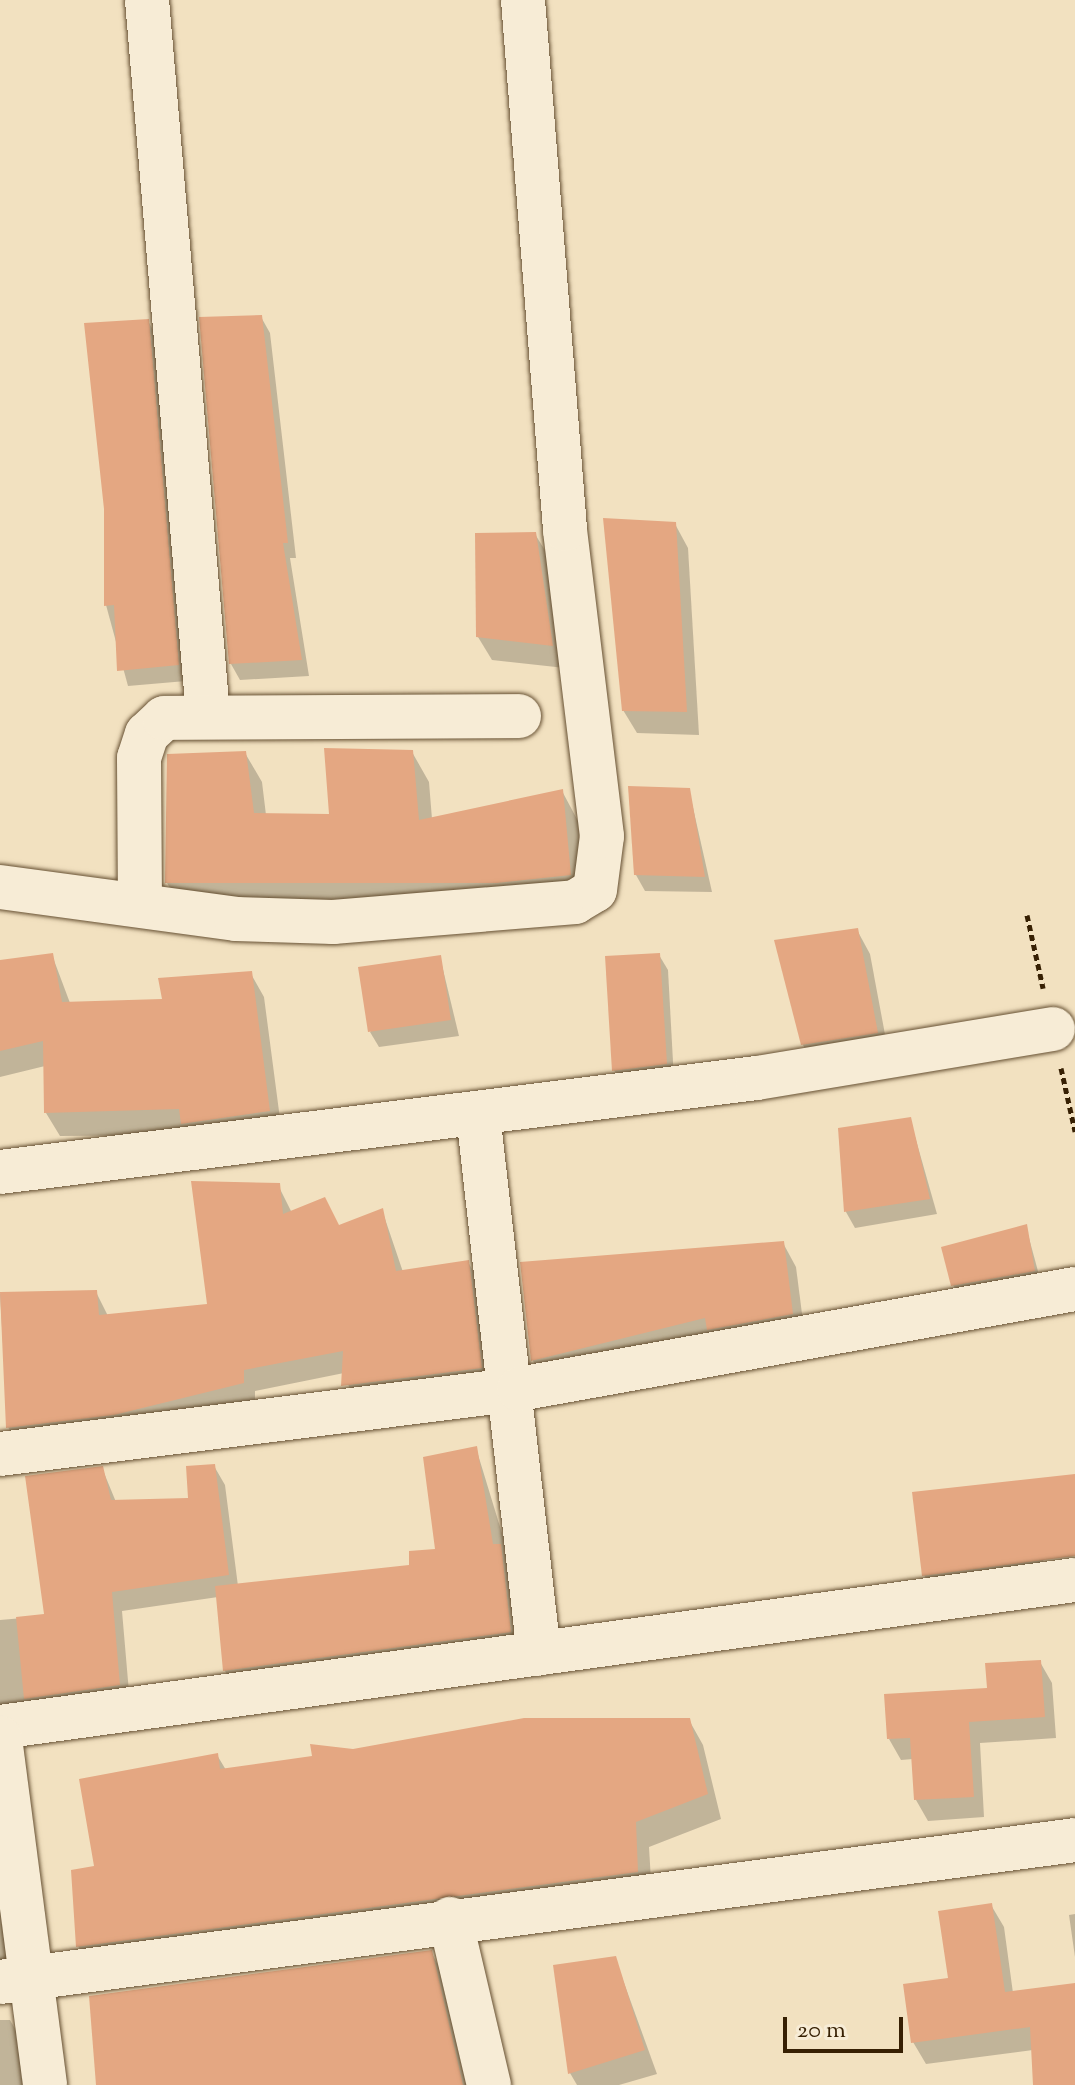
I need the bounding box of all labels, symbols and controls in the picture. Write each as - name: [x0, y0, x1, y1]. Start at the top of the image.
- scale bar: [787, 2001, 907, 2051]
- text: 20 m: [797, 2014, 846, 2048]

